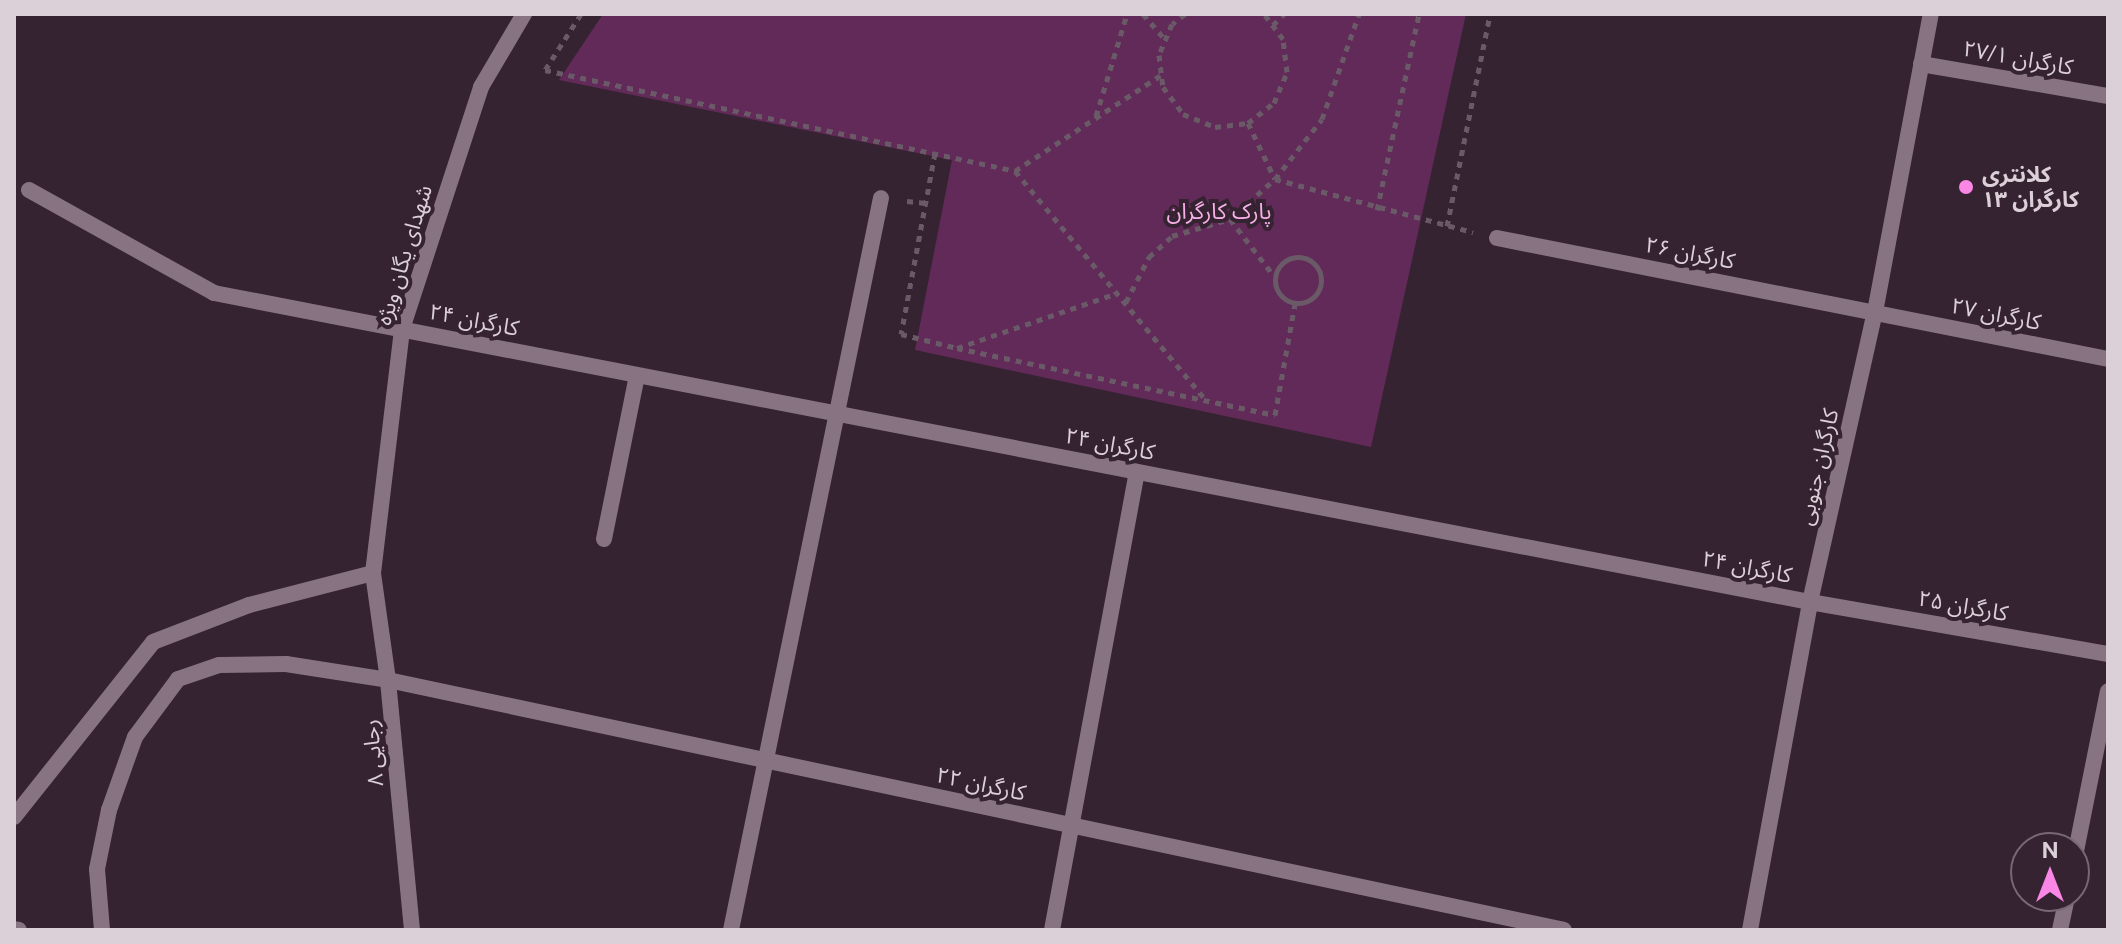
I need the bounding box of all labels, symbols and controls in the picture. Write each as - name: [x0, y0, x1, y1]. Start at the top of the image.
- street label: کارگران ۲۷/۱: [1961, 35, 2075, 81]
- place label: کلانتری ۱۳ کارگران: [1982, 161, 2079, 212]
- marker: کلانتری ۱۳ کارگران: [1957, 178, 1975, 196]
- street label: شهدای یگان ویژه: [370, 182, 438, 328]
- park label: پارک کارگران: [1166, 199, 1272, 225]
- street label: کارگران ۲۶: [1643, 231, 1737, 275]
- street label: کارگران ۲۷: [1949, 292, 2043, 336]
- street label: کارگران ۲۴: [427, 298, 521, 342]
- street label: کارگران جنوبی: [1792, 406, 1844, 528]
- street label: کارگران ۲۴: [1063, 422, 1157, 466]
- street label: کارگران ۲۴: [1700, 545, 1794, 589]
- street label: کارگران ۲۵: [1916, 585, 2010, 627]
- street label: رجایی ۸: [357, 718, 389, 788]
- street label: کارگران ۲۲: [934, 762, 1028, 806]
- north arrow: [2010, 832, 2090, 912]
- text: N: [2041, 837, 2059, 863]

